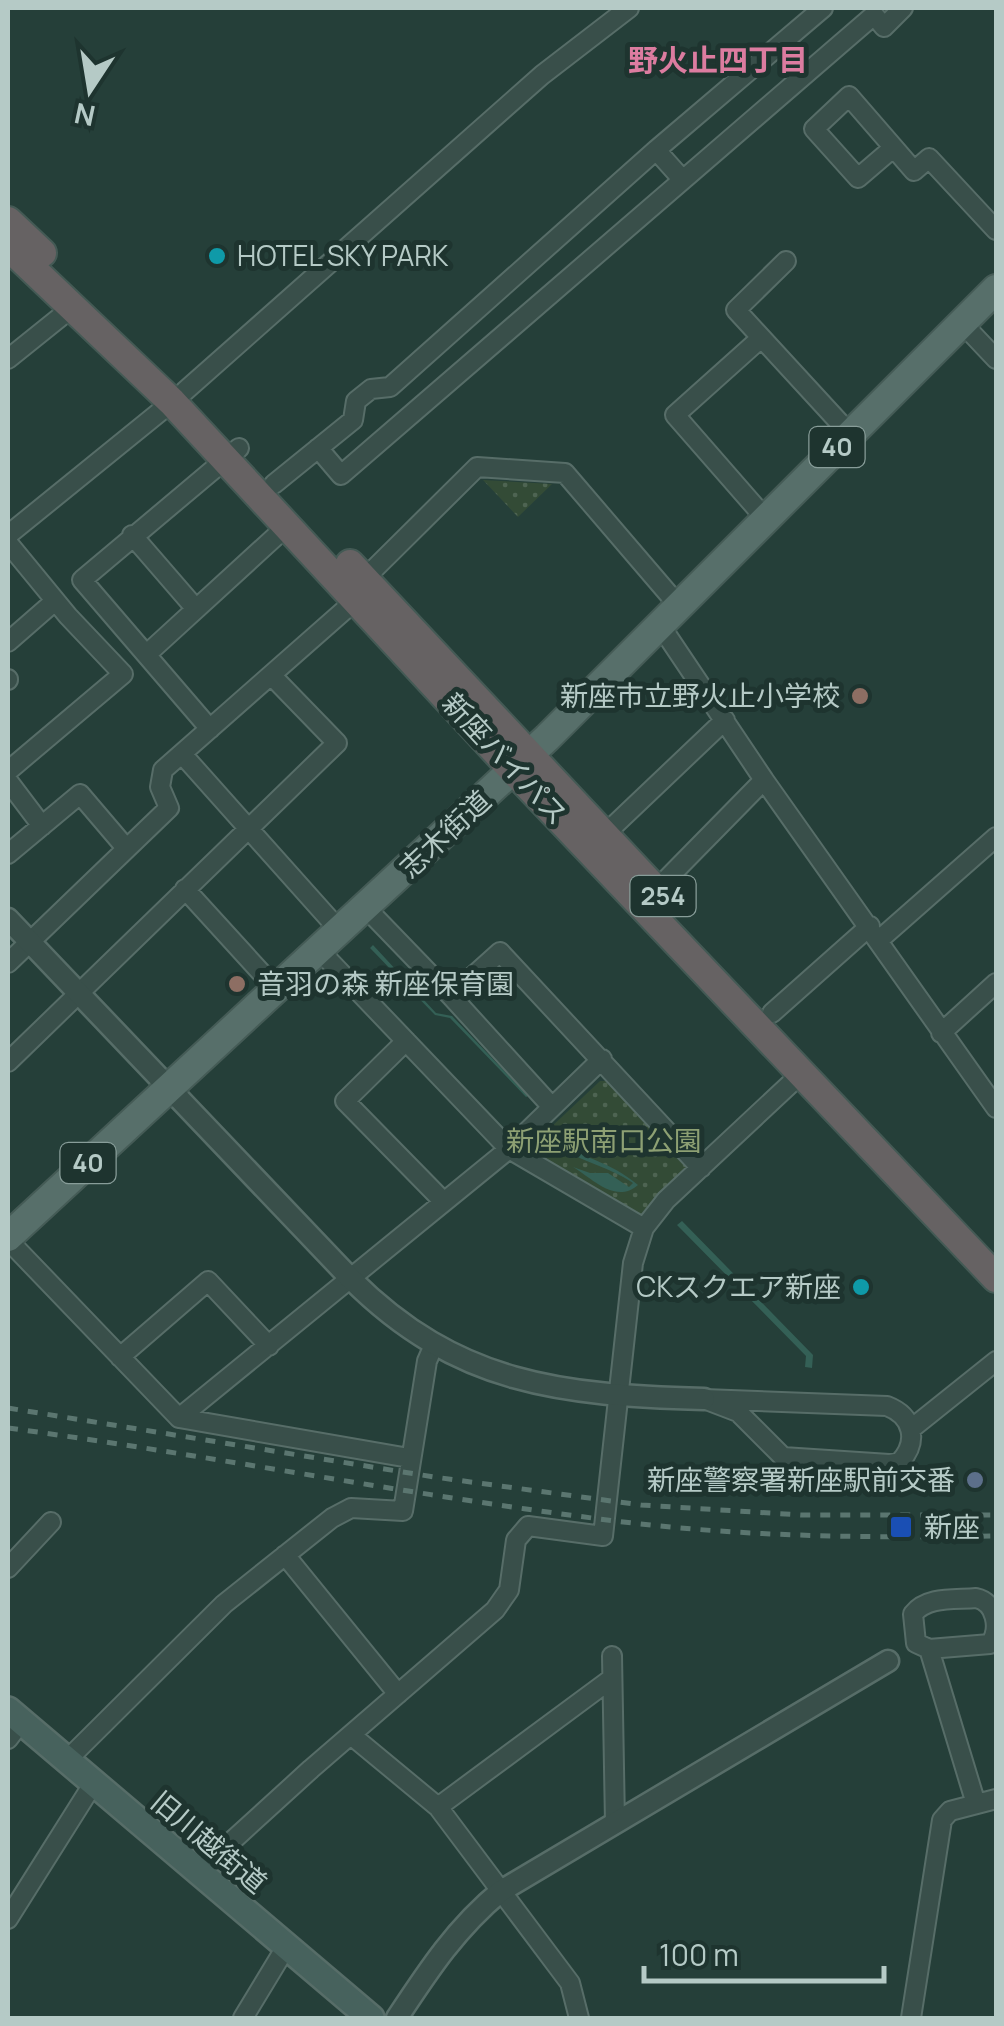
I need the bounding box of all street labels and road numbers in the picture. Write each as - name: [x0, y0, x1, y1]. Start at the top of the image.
- road number: 40: [810, 427, 864, 467]
- street label: 新座バイパス: [435, 684, 577, 833]
- street label: 志木街道: [390, 781, 498, 885]
- road number: 254: [630, 876, 696, 916]
- road number: 40: [61, 1143, 116, 1183]
- street label: 旧川越街道: [144, 1782, 275, 1901]

